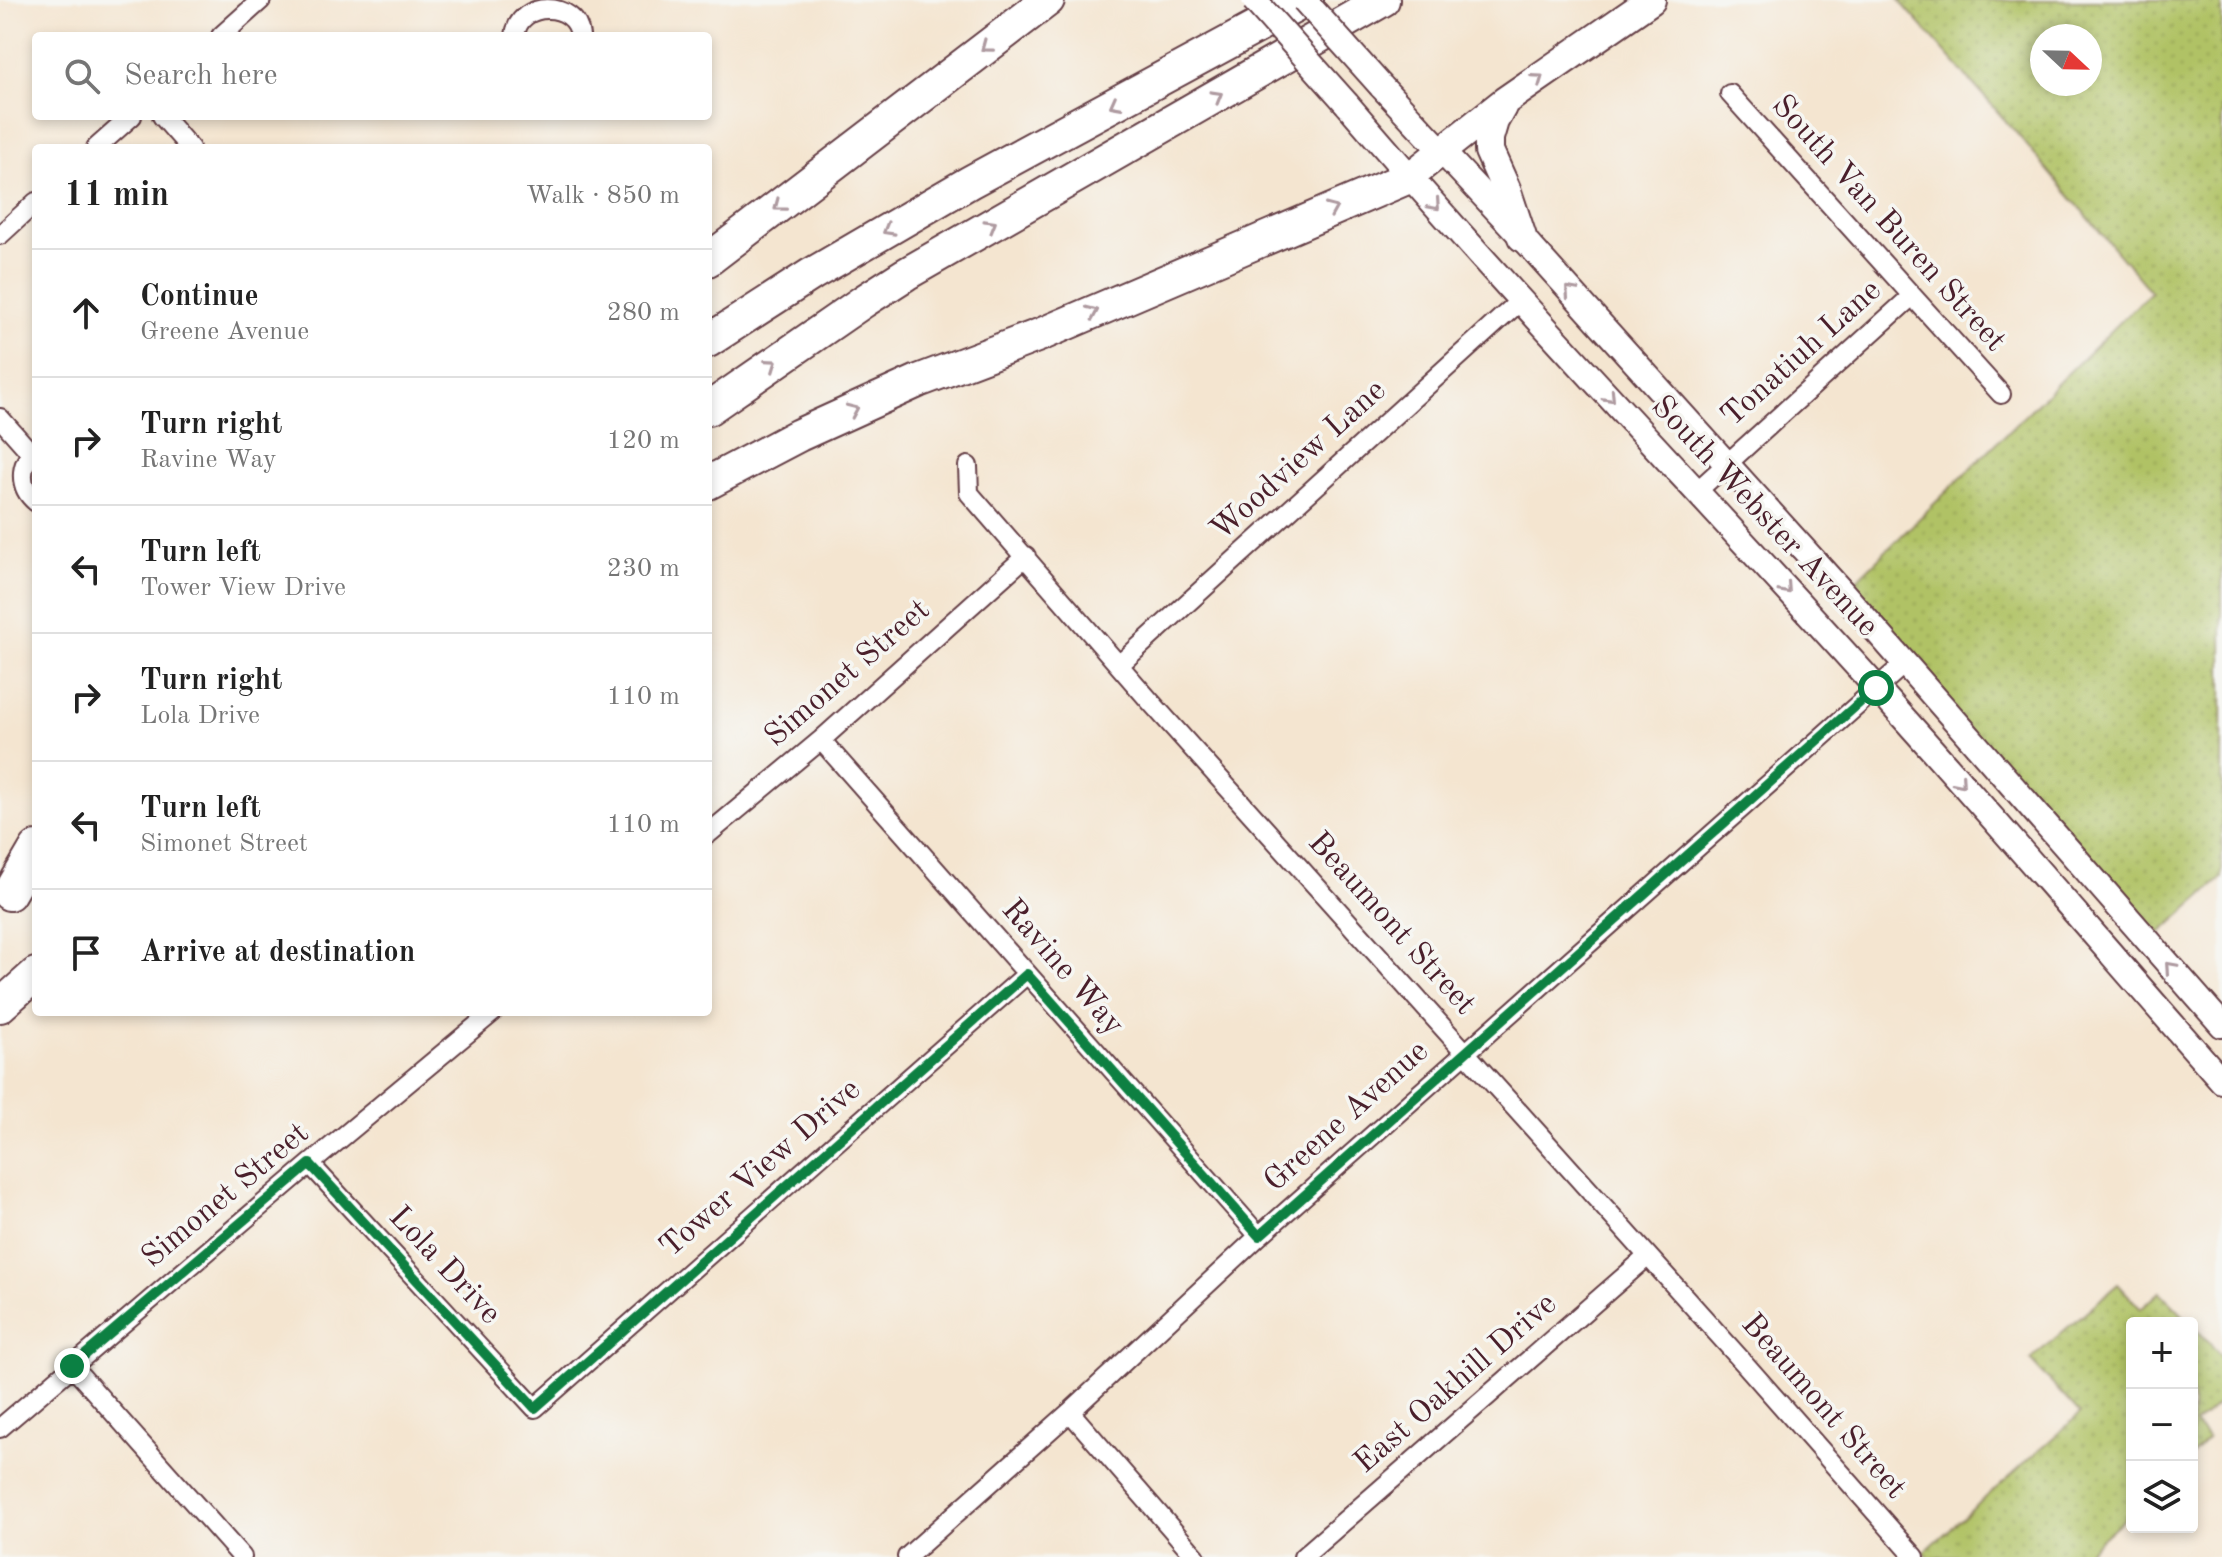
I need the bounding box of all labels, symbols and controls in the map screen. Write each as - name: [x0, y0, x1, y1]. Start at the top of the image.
- north arrow: [2030, 24, 2102, 96]
- search box: [32, 32, 712, 120]
- one-way arrow: [980, 38, 995, 52]
- icon: search: [60, 54, 104, 98]
- text: Search here: [124, 61, 278, 91]
- one-way arrow: [1529, 74, 1543, 89]
- one-way arrow: [1208, 90, 1223, 106]
- street label: South Van Buren Street: [1765, 90, 2011, 358]
- one-way arrow: [1109, 94, 1124, 110]
- text: 11 min: [64, 179, 169, 213]
- text: Walk · 850 m: [526, 183, 680, 209]
- one-way arrow: [774, 196, 788, 210]
- one-way arrow: [1425, 196, 1439, 211]
- one-way arrow: [1324, 202, 1338, 218]
- one-way arrow: [882, 220, 897, 236]
- one-way arrow: [983, 220, 997, 235]
- street label: Tonatiuh Lane: [1716, 274, 1888, 434]
- text: Continue: [140, 282, 259, 312]
- one-way arrow: [1566, 285, 1580, 300]
- icon: ahead: [64, 291, 108, 335]
- text: 280 m: [607, 300, 680, 326]
- one-way arrow: [1085, 305, 1099, 321]
- text: Greene Avenue: [140, 319, 309, 345]
- one-way arrow: [763, 359, 777, 374]
- street label: Woodview Lane: [1205, 375, 1393, 547]
- one-way arrow: [1600, 388, 1614, 403]
- street label: South Webster Avenue: [1645, 390, 1883, 644]
- one-way arrow: [845, 404, 859, 420]
- text: Turn right: [140, 410, 282, 440]
- icon: right: [64, 419, 108, 463]
- text: 120 m: [607, 428, 680, 454]
- text: Ravine Way: [140, 447, 277, 473]
- text: Turn left: [140, 538, 261, 568]
- icon: left: [64, 547, 108, 591]
- text: 230 m: [607, 556, 680, 582]
- text: Tower View Drive: [140, 575, 346, 601]
- one-way arrow: [1777, 579, 1791, 594]
- street label: Simonet Street: [759, 594, 937, 754]
- text: Turn right: [140, 666, 282, 696]
- route start: [1858, 670, 1894, 706]
- icon: right: [64, 675, 108, 719]
- text: 110 m: [607, 684, 680, 710]
- text: Lola Drive: [140, 703, 260, 729]
- one-way arrow: [1950, 773, 1964, 788]
- text: Turn left: [140, 794, 261, 824]
- icon: left: [64, 803, 108, 847]
- text: 110 m: [607, 812, 680, 838]
- street label: Beaumont Street: [1301, 827, 1481, 1021]
- text: Simonet Street: [140, 831, 308, 857]
- street label: Ravine Way: [995, 894, 1129, 1042]
- icon: arrive: [64, 931, 108, 975]
- text: Arrive at destination: [140, 938, 415, 968]
- one-way arrow: [2165, 961, 2180, 976]
- street label: Greene Avenue: [1259, 1035, 1435, 1199]
- street label: Tower View Drive: [655, 1074, 867, 1264]
- street label: Simonet Street: [137, 1117, 315, 1275]
- street label: Lola Drive: [382, 1201, 506, 1331]
- street label: East Oakhill Drive: [1349, 1288, 1563, 1480]
- street label: Beaumont Street: [1734, 1308, 1912, 1506]
- map controls: [2126, 1317, 2198, 1533]
- button: +: [2126, 1317, 2198, 1389]
- route end: [54, 1348, 90, 1384]
- button: −: [2126, 1389, 2198, 1461]
- button: layers: [2126, 1461, 2198, 1533]

